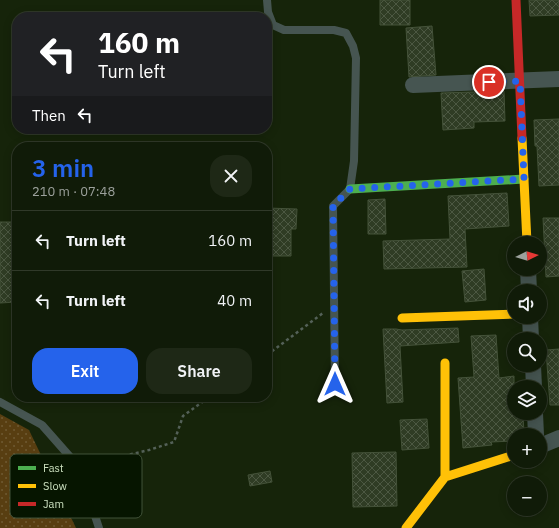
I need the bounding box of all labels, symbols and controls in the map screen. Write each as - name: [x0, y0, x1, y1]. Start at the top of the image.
- text: 160 m: [98, 24, 180, 61]
- icon: left: [32, 28, 84, 80]
- text: Turn left: [98, 60, 166, 83]
- pin: [472, 65, 506, 99]
- icon: arrive: [478, 71, 500, 93]
- icon: left: [74, 104, 96, 126]
- text: Then: [32, 106, 66, 125]
- text: 3 min: [32, 152, 94, 184]
- button: close: [210, 155, 252, 197]
- text: 210 m · 07:48: [32, 183, 115, 200]
- icon: left: [32, 230, 54, 252]
- text: Turn left: [66, 231, 126, 250]
- text: 160 m: [208, 231, 252, 250]
- north arrow: [507, 236, 547, 276]
- map controls: [507, 236, 547, 516]
- button: sound: [507, 284, 547, 324]
- icon: left: [32, 290, 54, 312]
- text: Turn left: [66, 291, 126, 310]
- text: 40 m: [217, 291, 252, 310]
- button: search: [507, 332, 547, 372]
- button: Exit: [32, 348, 138, 394]
- button: Share: [146, 348, 252, 394]
- position arrow: [314, 363, 356, 405]
- button: layers: [507, 380, 547, 420]
- button: +: [507, 428, 547, 468]
- legend: [10, 454, 142, 518]
- text: Fast: [43, 461, 64, 475]
- button: −: [507, 476, 547, 516]
- text: Slow: [43, 479, 67, 493]
- text: Jam: [43, 497, 64, 511]

